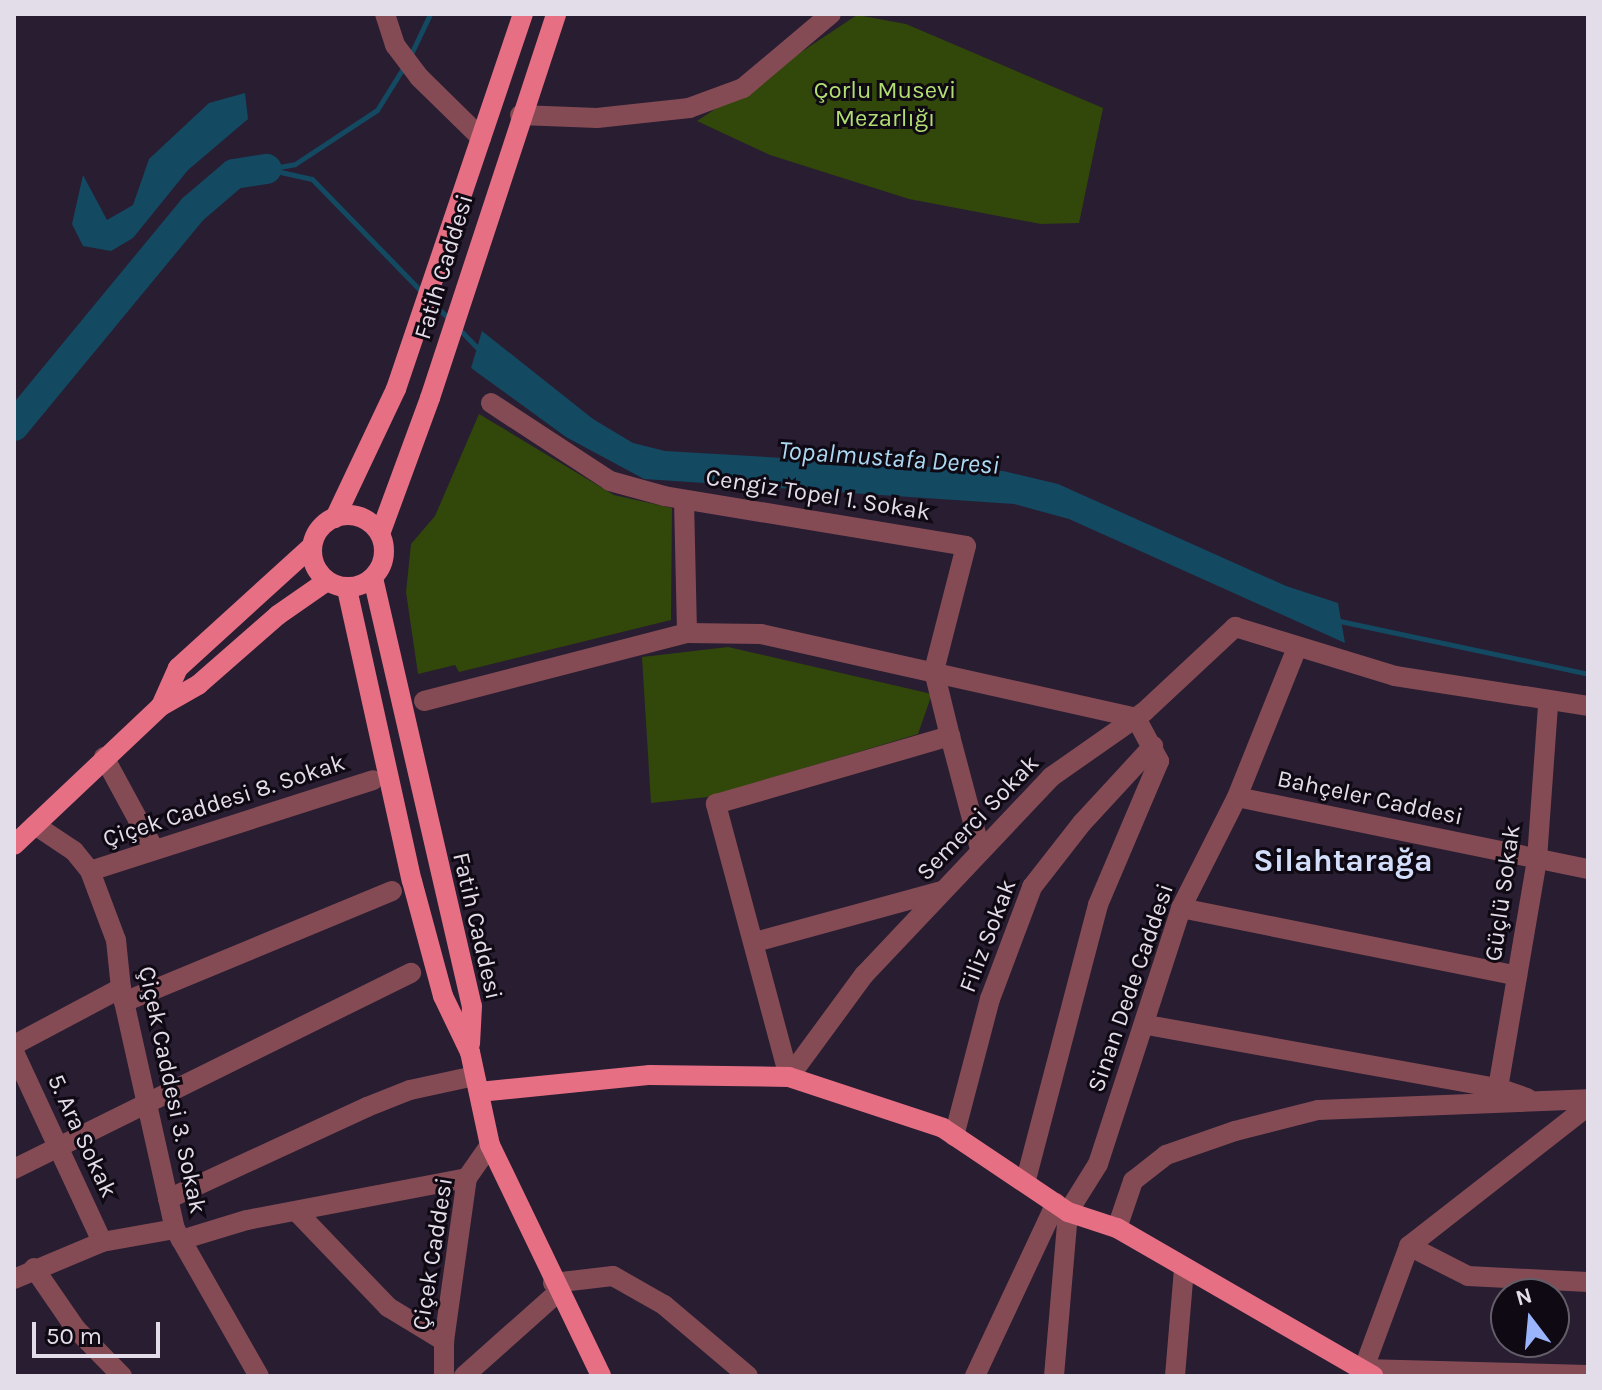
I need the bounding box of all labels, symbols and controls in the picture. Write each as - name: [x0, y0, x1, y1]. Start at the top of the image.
- park label: Çorlu Musevi Mezarlığı: [814, 77, 956, 133]
- street label: Fatih Caddesi: [408, 191, 480, 343]
- water label: Topalmustafa Deresi: [778, 435, 1000, 481]
- street label: Cengiz Topel 1. Sokak: [704, 463, 932, 527]
- street label: Çiçek Caddesi 8. Sokak: [99, 748, 349, 854]
- street label: Semerci Sokak: [911, 749, 1045, 887]
- street label: Bahçeler Caddesi: [1274, 764, 1466, 832]
- street label: Güçlü Sokak: [1479, 823, 1527, 963]
- district label: Silahtarağa: [1253, 842, 1433, 880]
- street label: Fatih Caddesi: [446, 850, 508, 1002]
- street label: Filiz Sokak: [953, 875, 1023, 997]
- street label: Sinan Dede Caddesi: [1082, 880, 1180, 1096]
- street label: Çiçek Caddesi 3. Sokak: [132, 964, 212, 1216]
- street label: 5. Ara Sokak: [41, 1070, 123, 1202]
- street label: Çiçek Caddesi: [407, 1176, 459, 1332]
- north arrow: [1490, 1278, 1570, 1358]
- text: N: [1513, 1282, 1535, 1312]
- scale bar: [36, 1306, 164, 1356]
- text: 50 m: [46, 1322, 102, 1350]

